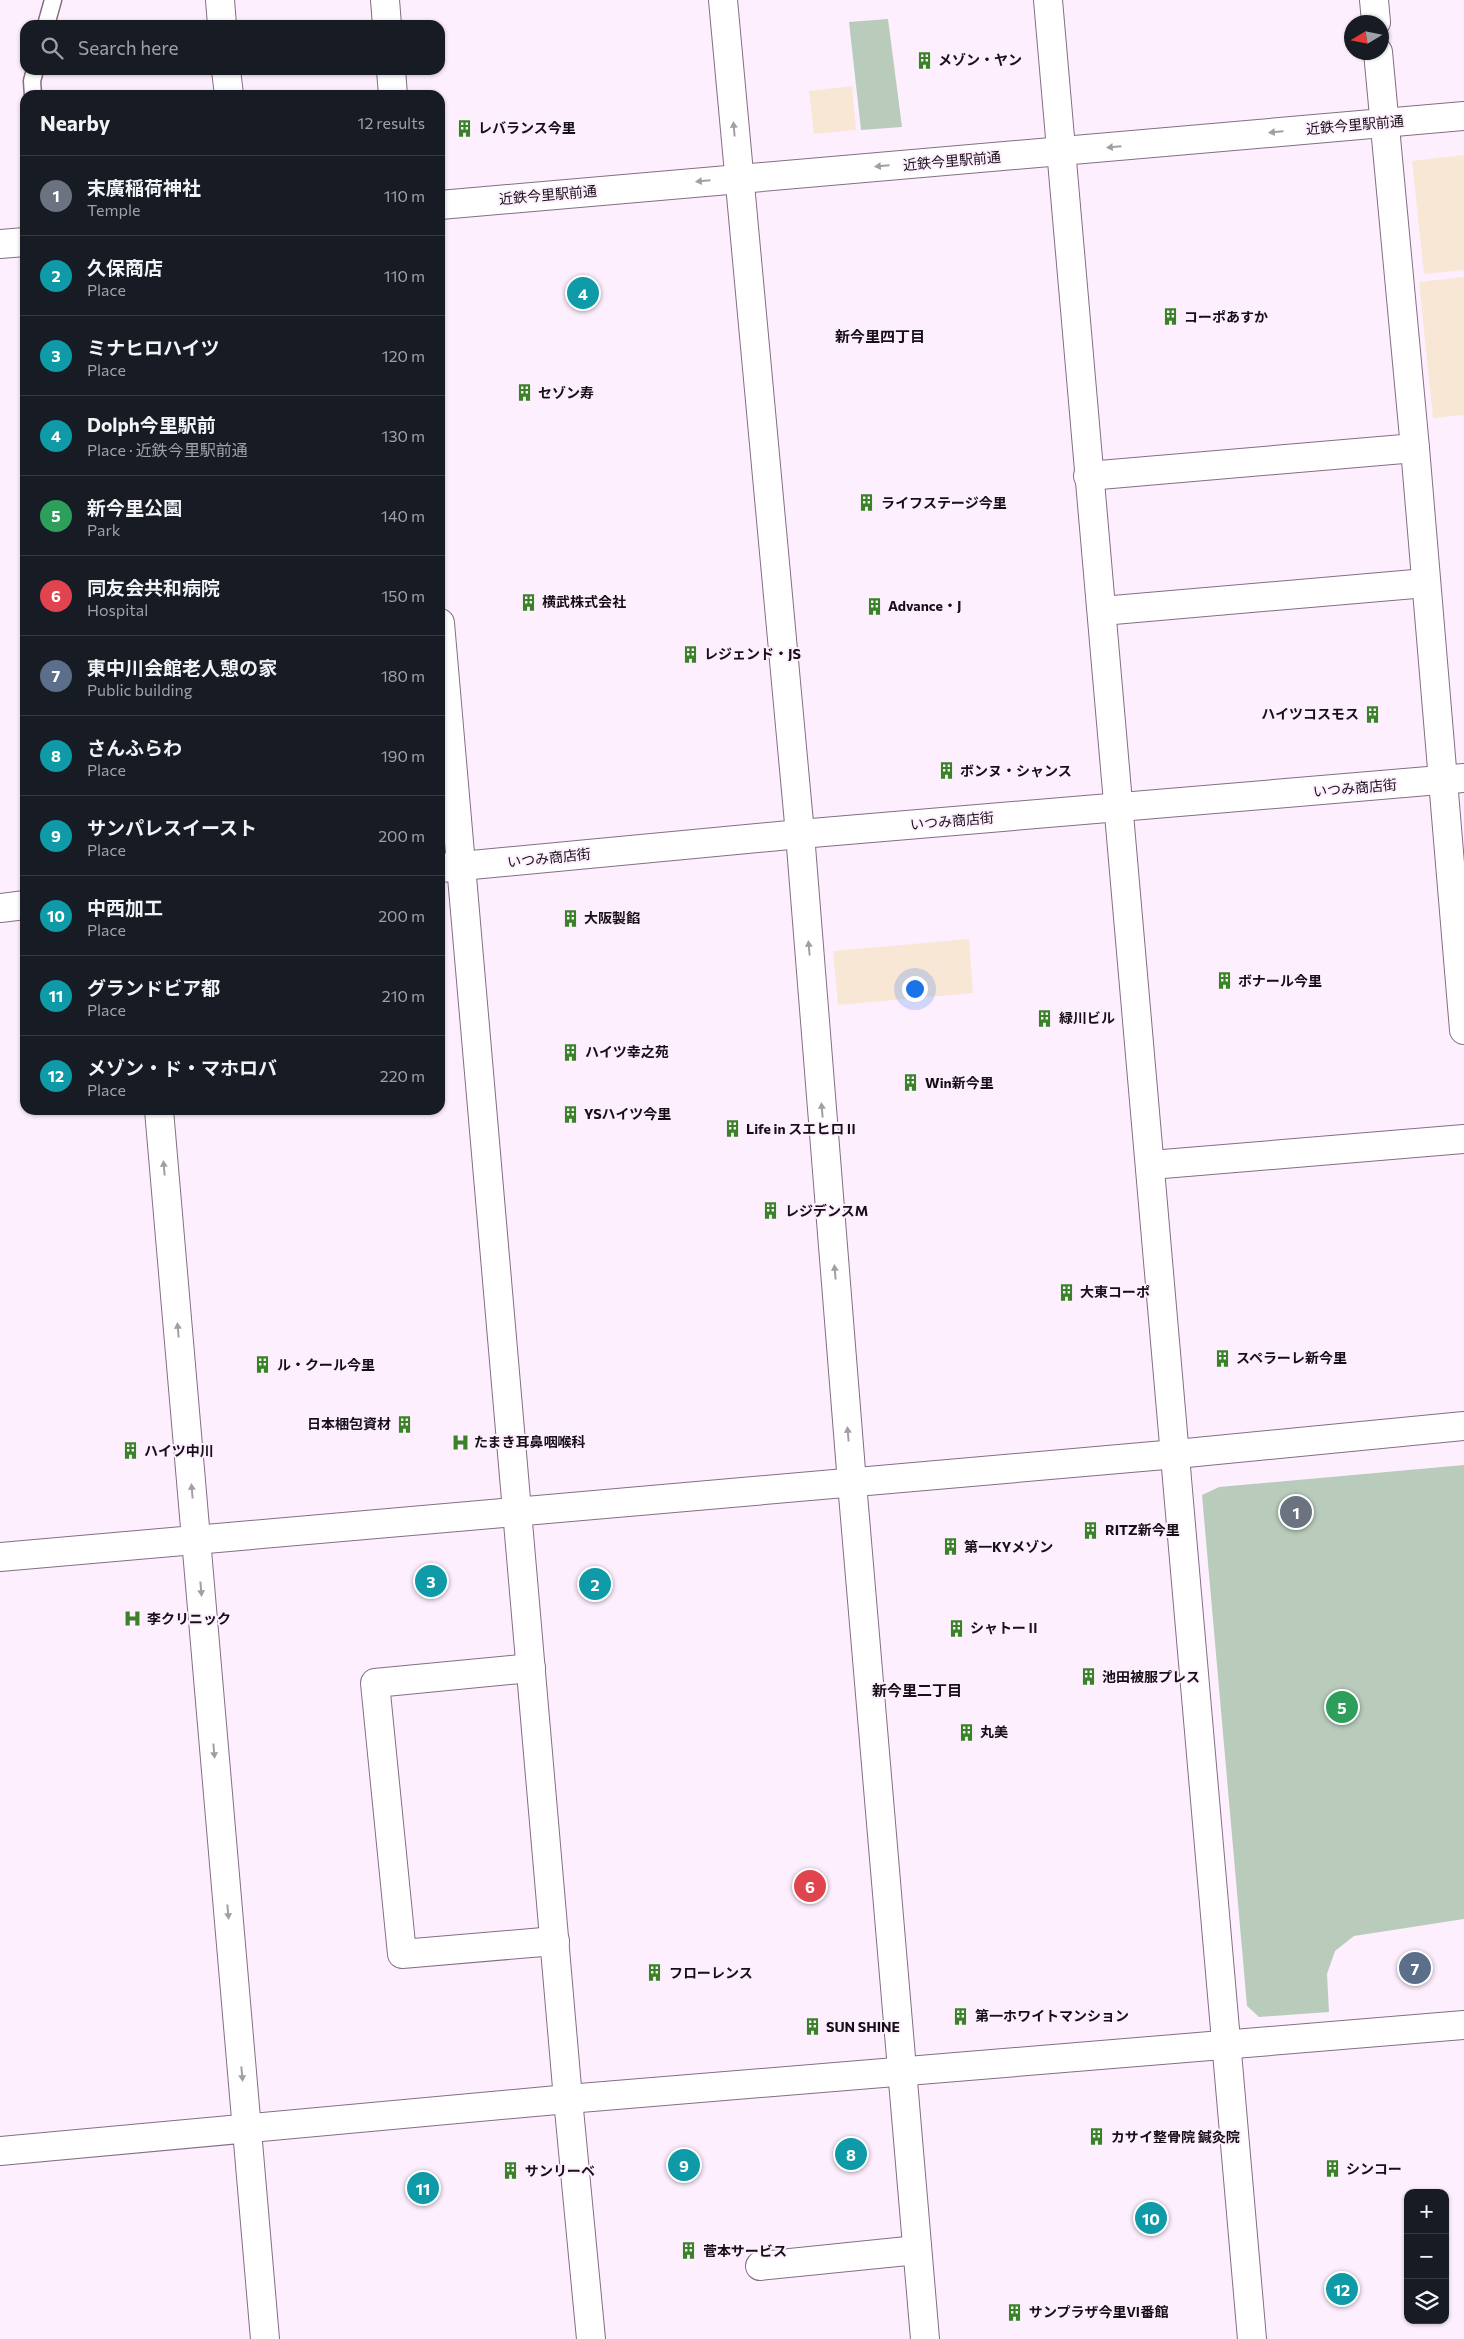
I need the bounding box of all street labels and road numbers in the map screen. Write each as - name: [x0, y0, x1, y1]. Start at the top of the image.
- street label: 近鉄今里駅前通: [1305, 112, 1405, 137]
- street label: 近鉄今里駅前通: [902, 148, 1002, 173]
- street label: 近鉄今里駅前通: [498, 182, 598, 207]
- street label: いつみ商店街: [1312, 775, 1398, 800]
- street label: いつみ商店街: [909, 808, 995, 833]
- street label: いつみ商店街: [506, 845, 592, 870]

